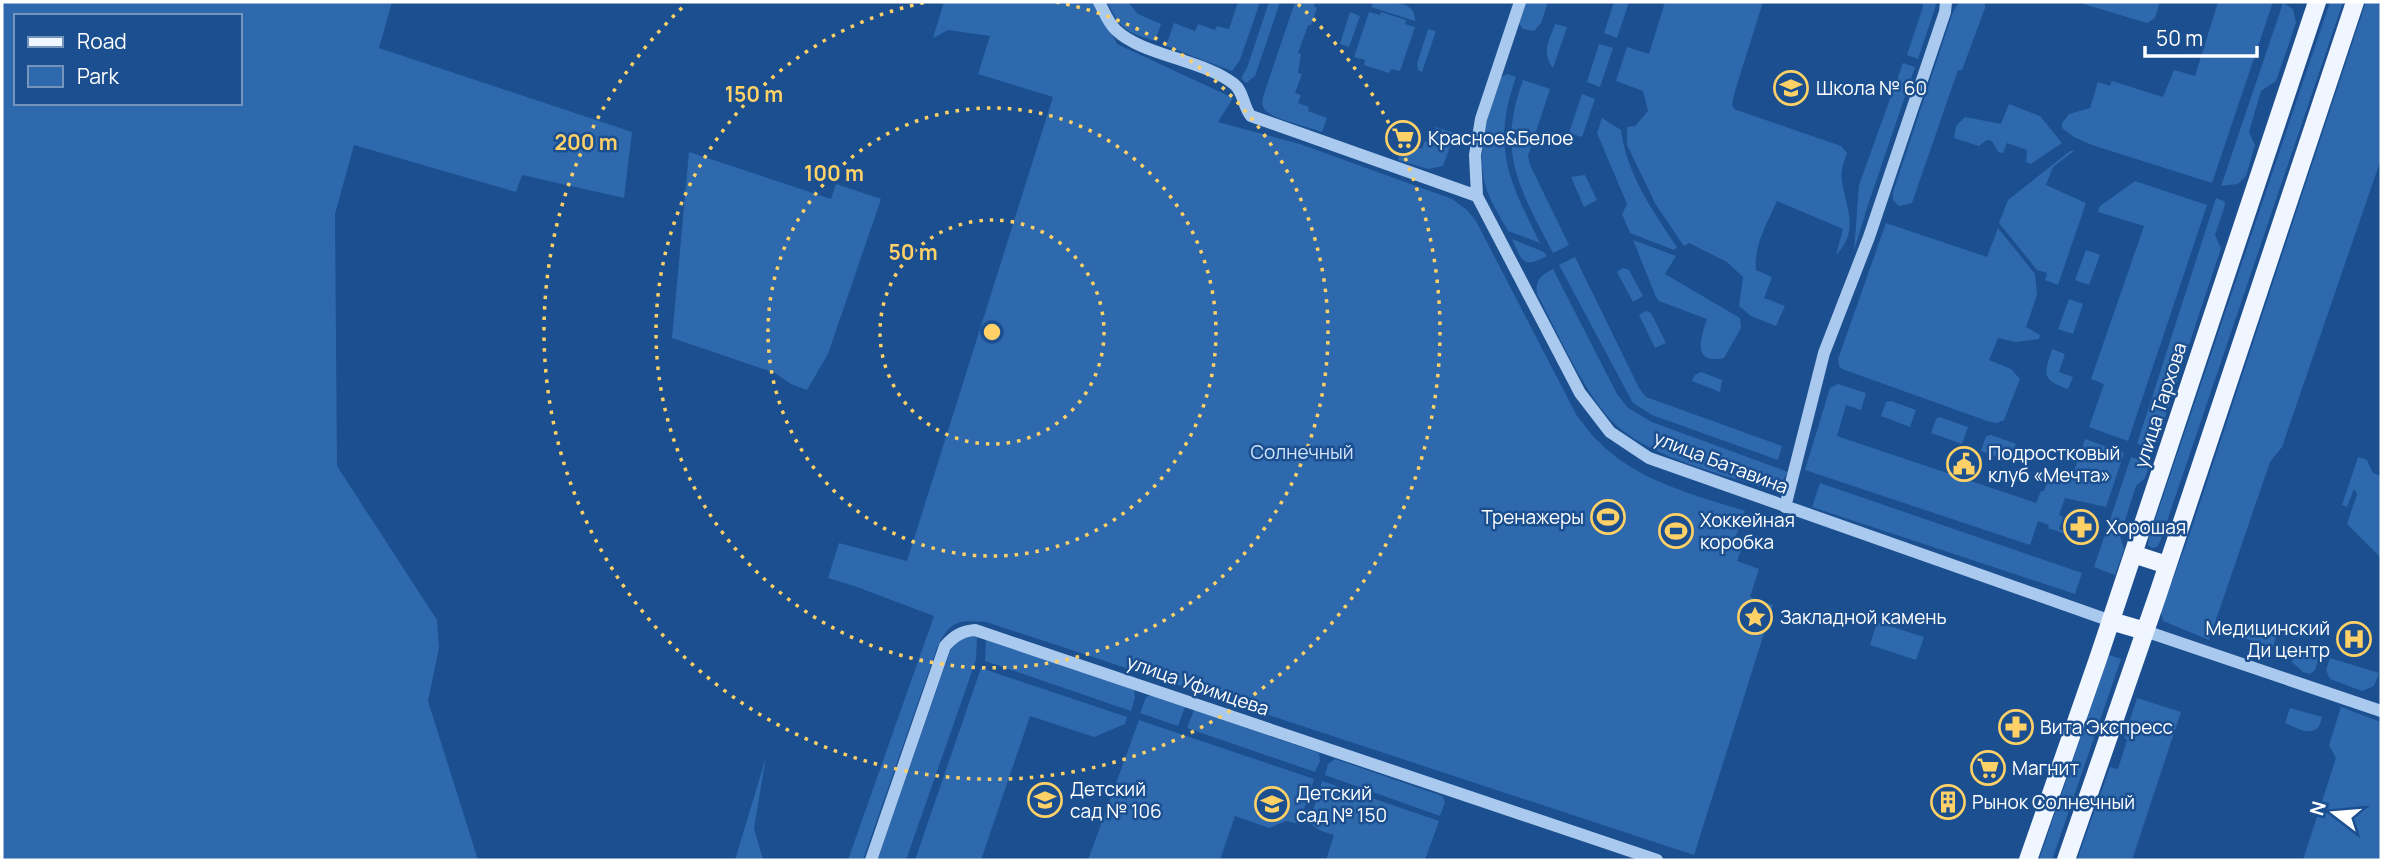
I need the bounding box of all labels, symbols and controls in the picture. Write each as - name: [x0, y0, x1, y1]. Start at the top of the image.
- legend: [14, 14, 242, 105]
- scale bar: [2145, 14, 2257, 58]
- text: 50 m: [2156, 24, 2203, 52]
- text: Road: [77, 27, 127, 55]
- text: Park: [77, 62, 119, 90]
- school or university icon: Школа № 60: [1772, 69, 1810, 107]
- place label: Школа № 60: [1816, 75, 1927, 101]
- text: 150 m: [725, 80, 783, 108]
- supermarket icon: Красное&Белое: [1384, 119, 1422, 157]
- place label: Красное&Белое: [1428, 125, 1573, 151]
- text: 200 m: [554, 128, 618, 156]
- text: 100 m: [804, 159, 864, 187]
- text: 50 m: [888, 238, 938, 266]
- centre of rings: [980, 320, 1004, 344]
- street label: улица Тархова: [2127, 339, 2193, 471]
- street label: улица Батавина: [1650, 424, 1792, 500]
- park label: Солнечный: [1250, 439, 1354, 465]
- place label: Подростковый клуб «Мечта»: [1988, 440, 2120, 488]
- public building icon: Подростковый клуб «Мечта»: [1945, 445, 1983, 483]
- sports icon: Тренажеры: [1589, 498, 1627, 536]
- place label: Тренажеры: [1482, 504, 1584, 530]
- place label: Хоккейная коробка: [1700, 507, 1795, 555]
- pharmacy icon: Хорошая: [2062, 508, 2100, 546]
- sports icon: Хоккейная коробка: [1657, 512, 1695, 550]
- place label: Хорошая: [2106, 514, 2186, 540]
- place icon: Закладной камень: [1736, 598, 1774, 636]
- place label: Закладной камень: [1780, 604, 1947, 630]
- place label: Медицинский Ди центр: [2205, 615, 2330, 663]
- hospital icon: Медицинский Ди центр: [2335, 620, 2373, 658]
- street label: улица Уфимцева: [1123, 648, 1273, 722]
- pharmacy icon: Вита Экспресс: [1997, 708, 2035, 746]
- place label: Вита Экспресс: [2040, 714, 2173, 740]
- supermarket icon: Магнит: [1969, 749, 2007, 787]
- place label: Магнит: [2012, 755, 2079, 781]
- place label: Детский сад № 106: [1070, 776, 1162, 824]
- north arrow: [2299, 778, 2369, 848]
- place label: Детский сад № 150: [1296, 780, 1387, 828]
- school or university icon: Детский сад № 106: [1026, 781, 1064, 819]
- building icon: Рынок Солнечный: [1929, 783, 1967, 821]
- school or university icon: Детский сад № 150: [1253, 785, 1291, 823]
- place label: Рынок Солнечный: [1972, 789, 2135, 815]
- text: N: [2303, 798, 2332, 818]

